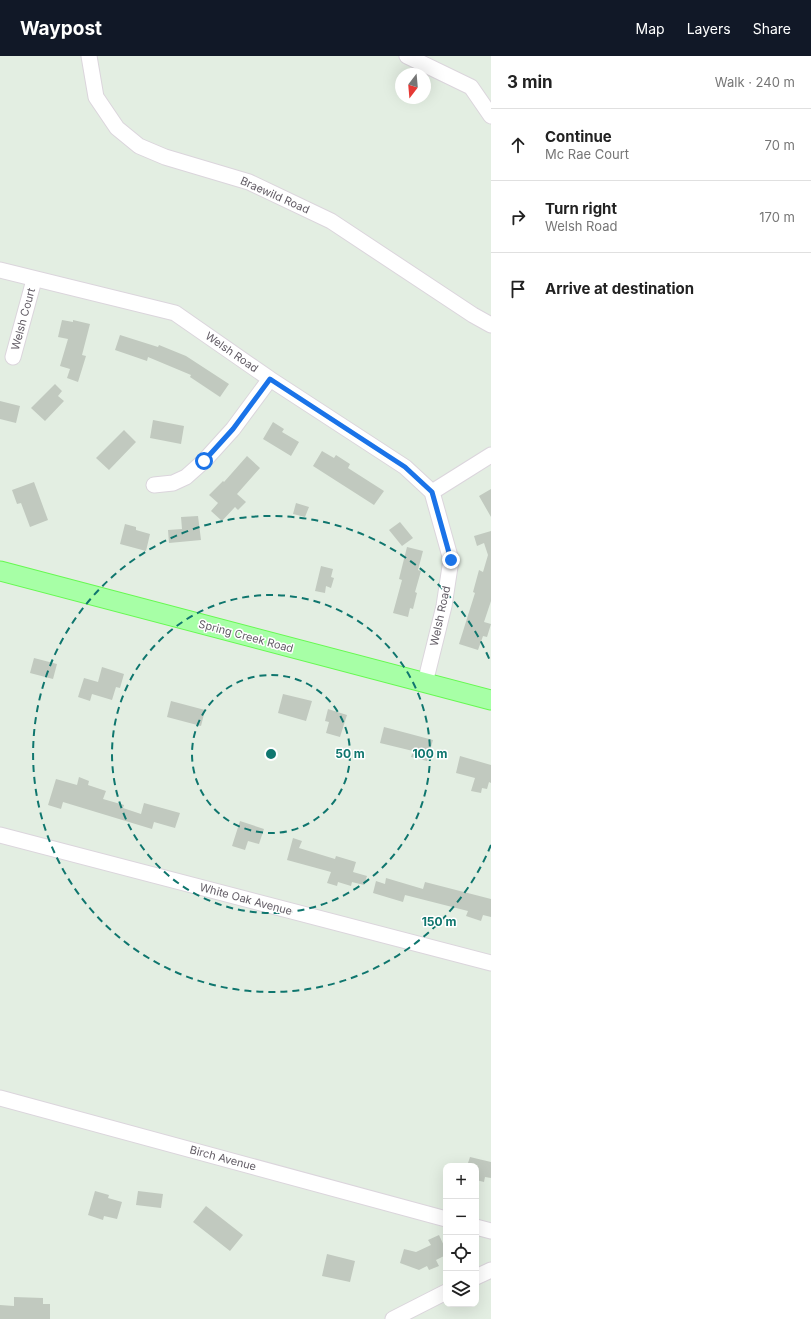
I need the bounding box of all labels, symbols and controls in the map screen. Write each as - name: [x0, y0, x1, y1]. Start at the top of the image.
- text: Waypost: [20, 17, 102, 40]
- text: Map: [636, 20, 665, 37]
- text: Layers: [687, 20, 731, 37]
- text: Share: [753, 20, 791, 37]
- north arrow: [395, 68, 431, 104]
- text: 3 min: [507, 72, 553, 92]
- text: Walk · 240 m: [715, 74, 795, 90]
- text: Continue: [545, 127, 612, 146]
- icon: ahead: [507, 134, 529, 156]
- text: 70 m: [765, 137, 795, 153]
- text: Mc Rae Court: [545, 146, 629, 162]
- street label: Braewild Road: [238, 173, 312, 217]
- text: Turn right: [545, 199, 617, 218]
- icon: right: [507, 206, 529, 228]
- text: 170 m: [759, 209, 795, 225]
- text: Welsh Road: [545, 218, 617, 234]
- icon: arrive: [507, 278, 529, 300]
- text: Arrive at destination: [545, 279, 694, 298]
- street label: Welsh Court: [8, 286, 38, 352]
- street label: Welsh Road: [203, 329, 261, 375]
- route start: [195, 452, 213, 470]
- route end: [442, 551, 460, 569]
- street label: Welsh Road: [427, 585, 453, 647]
- street label: Spring Creek Road: [197, 617, 295, 655]
- text: 50 m: [335, 746, 365, 761]
- text: 100 m: [412, 746, 448, 761]
- centre of rings: [264, 747, 278, 761]
- street label: White Oak Avenue: [198, 880, 294, 918]
- text: 150 m: [422, 914, 456, 929]
- street label: Birch Avenue: [188, 1142, 258, 1174]
- map controls: [443, 1163, 479, 1307]
- button: +: [443, 1163, 479, 1199]
- button: −: [443, 1199, 479, 1235]
- button: locate: [443, 1235, 479, 1271]
- button: layers: [443, 1271, 479, 1307]

